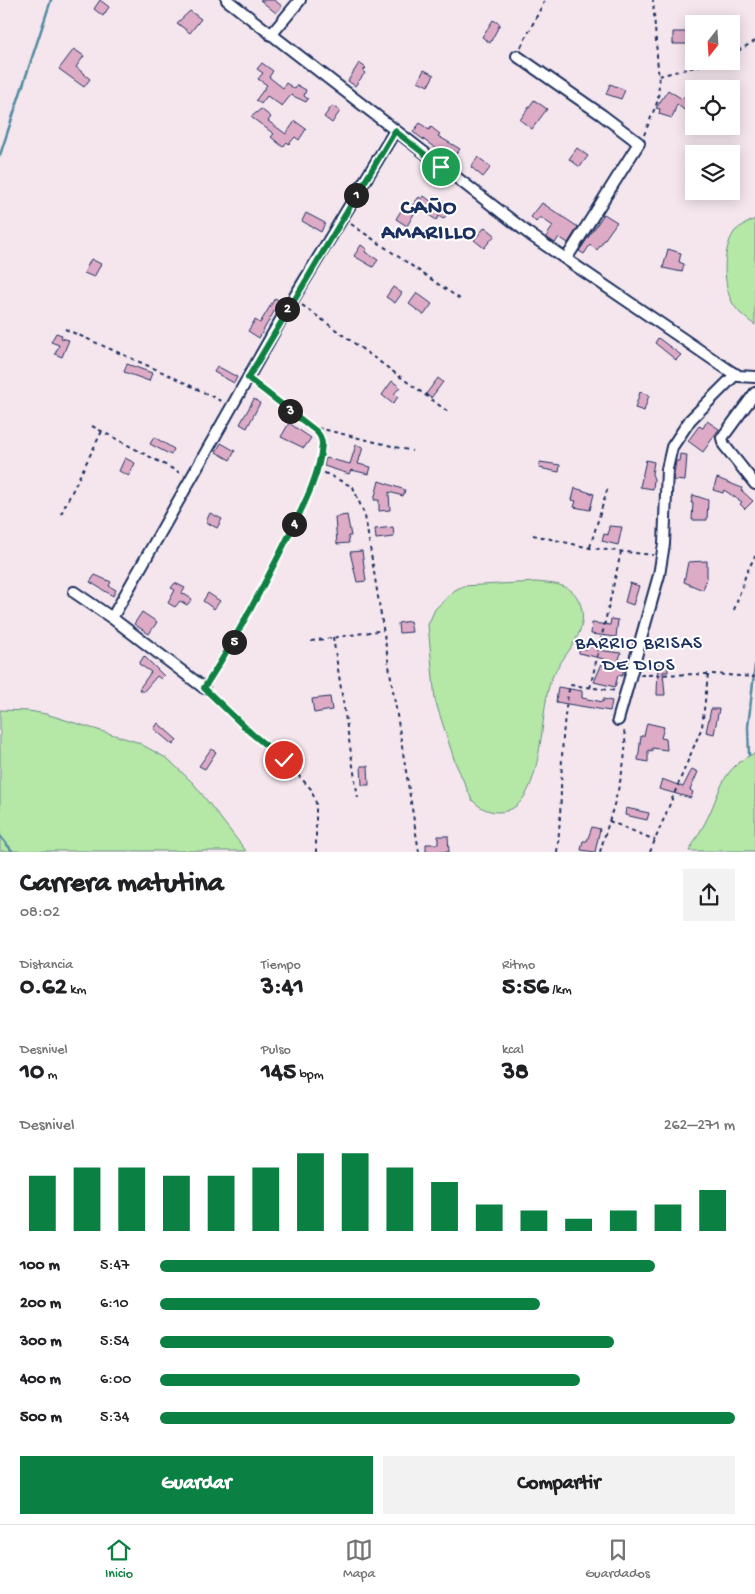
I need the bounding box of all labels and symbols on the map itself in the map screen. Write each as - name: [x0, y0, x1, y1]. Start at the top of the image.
- north arrow: [685, 15, 740, 70]
- pin: [420, 146, 462, 188]
- pin: 1: [344, 182, 368, 208]
- district label: CAÑO AMARILLO: [380, 196, 477, 247]
- pin: 2: [274, 296, 300, 322]
- pin: 3: [278, 398, 302, 424]
- pin: 4: [282, 512, 306, 536]
- pin: 5: [222, 630, 246, 654]
- district label: BARRIO BRISAS DE DIOS: [574, 633, 703, 678]
- pin: [263, 739, 305, 781]

